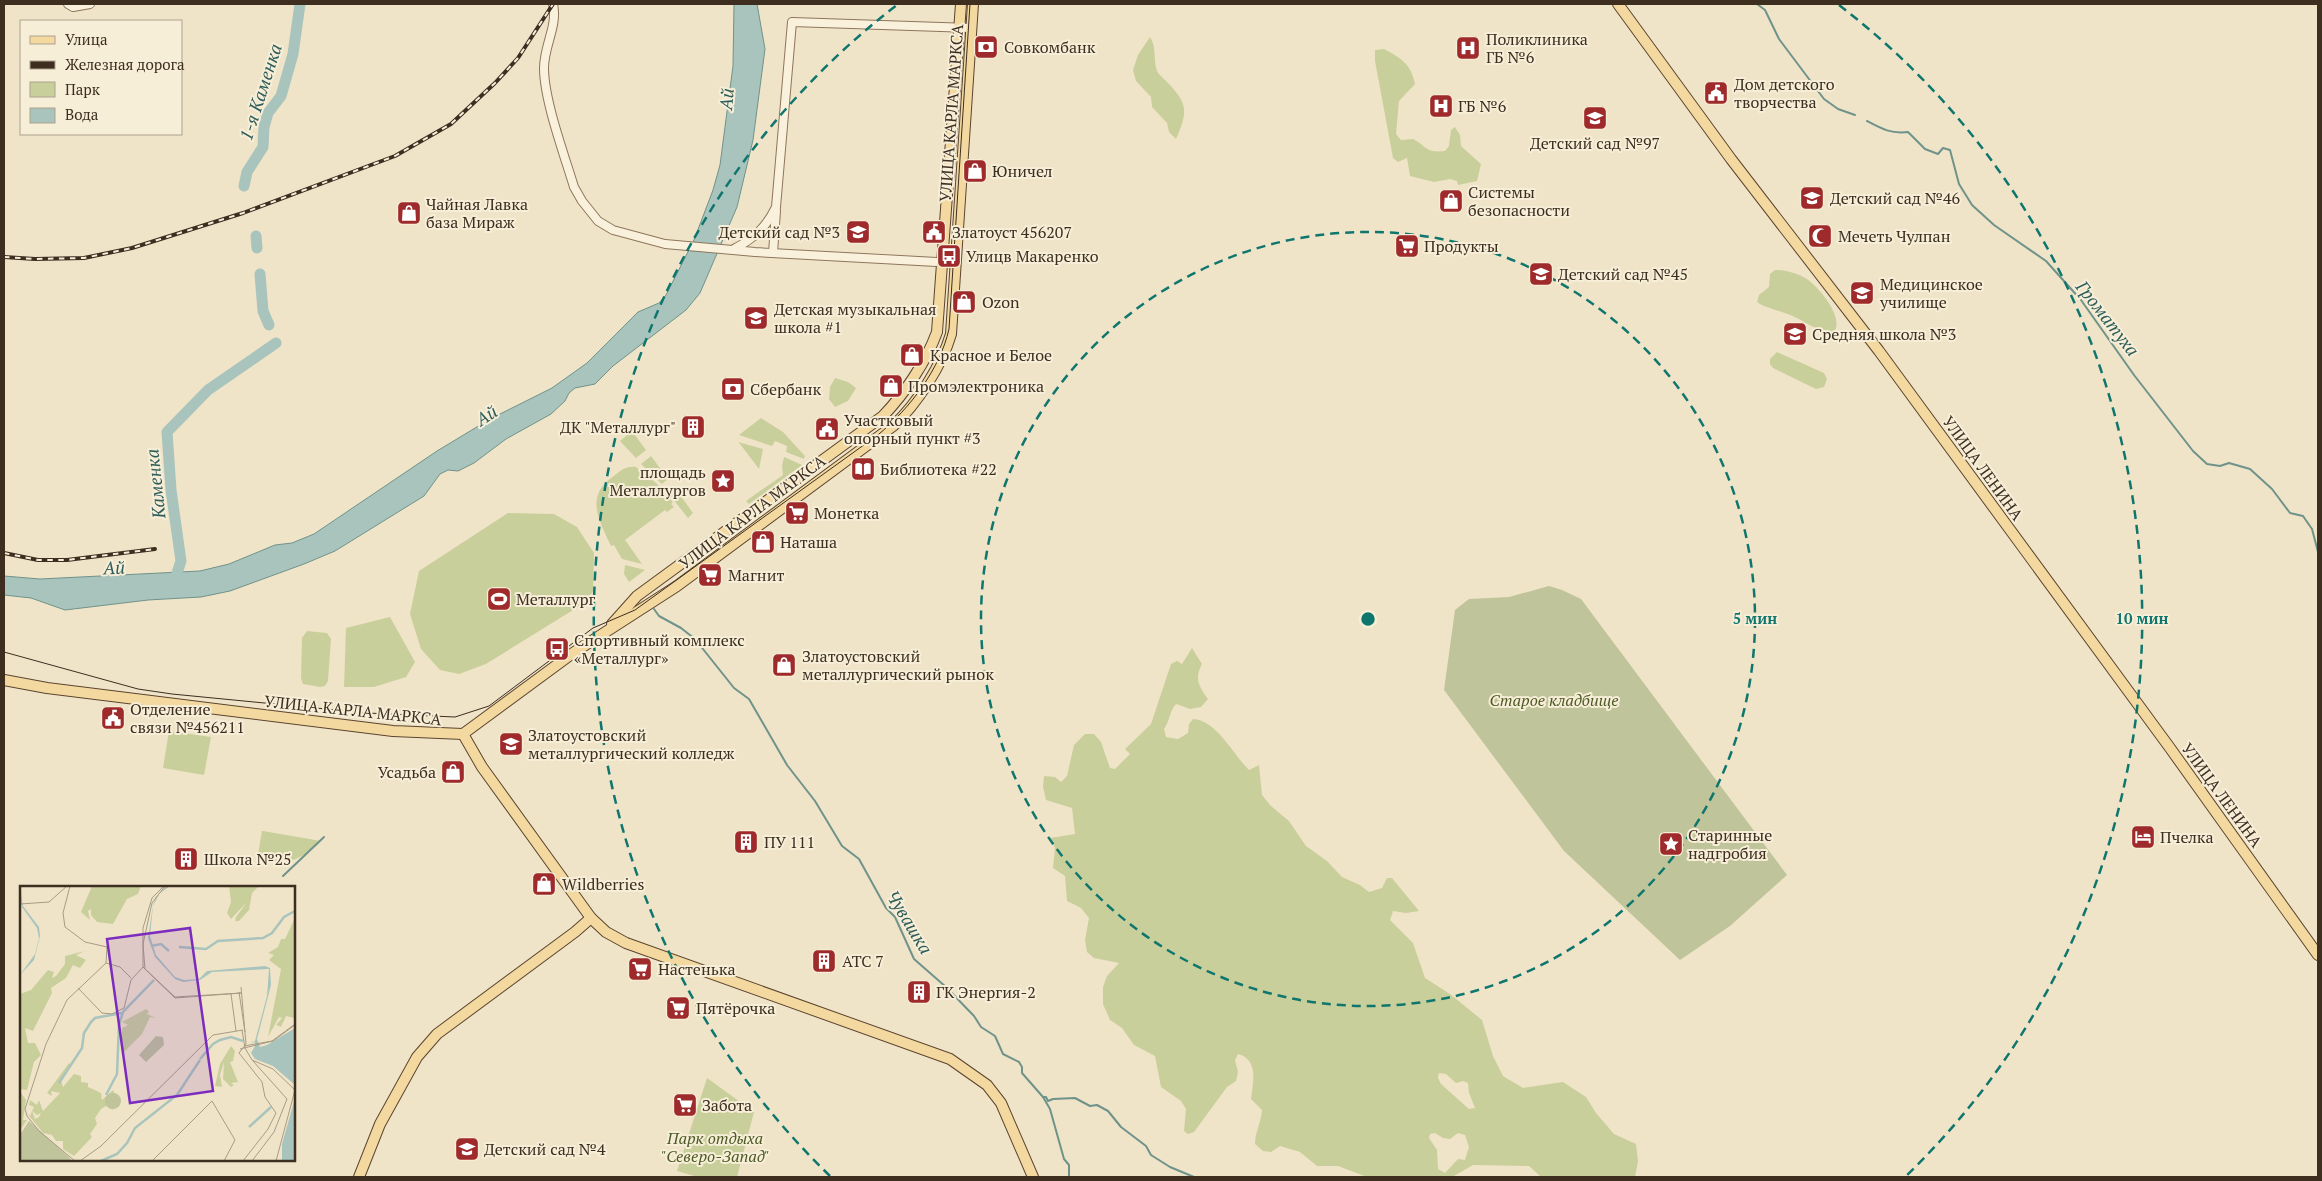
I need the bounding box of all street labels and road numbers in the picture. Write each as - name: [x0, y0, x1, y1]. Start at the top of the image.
- street label: УЛИЦА КАРЛА МАРКСА: [934, 23, 968, 203]
- street label: УЛИЦА ЛЕНИНА: [1938, 411, 2028, 525]
- street label: УЛИЦА КАРЛА МАРКСА: [674, 450, 830, 574]
- street label: УЛИЦА КАРЛА МАРКСА: [263, 690, 443, 730]
- street label: УЛИЦА ЛЕНИНА: [2177, 738, 2267, 852]

